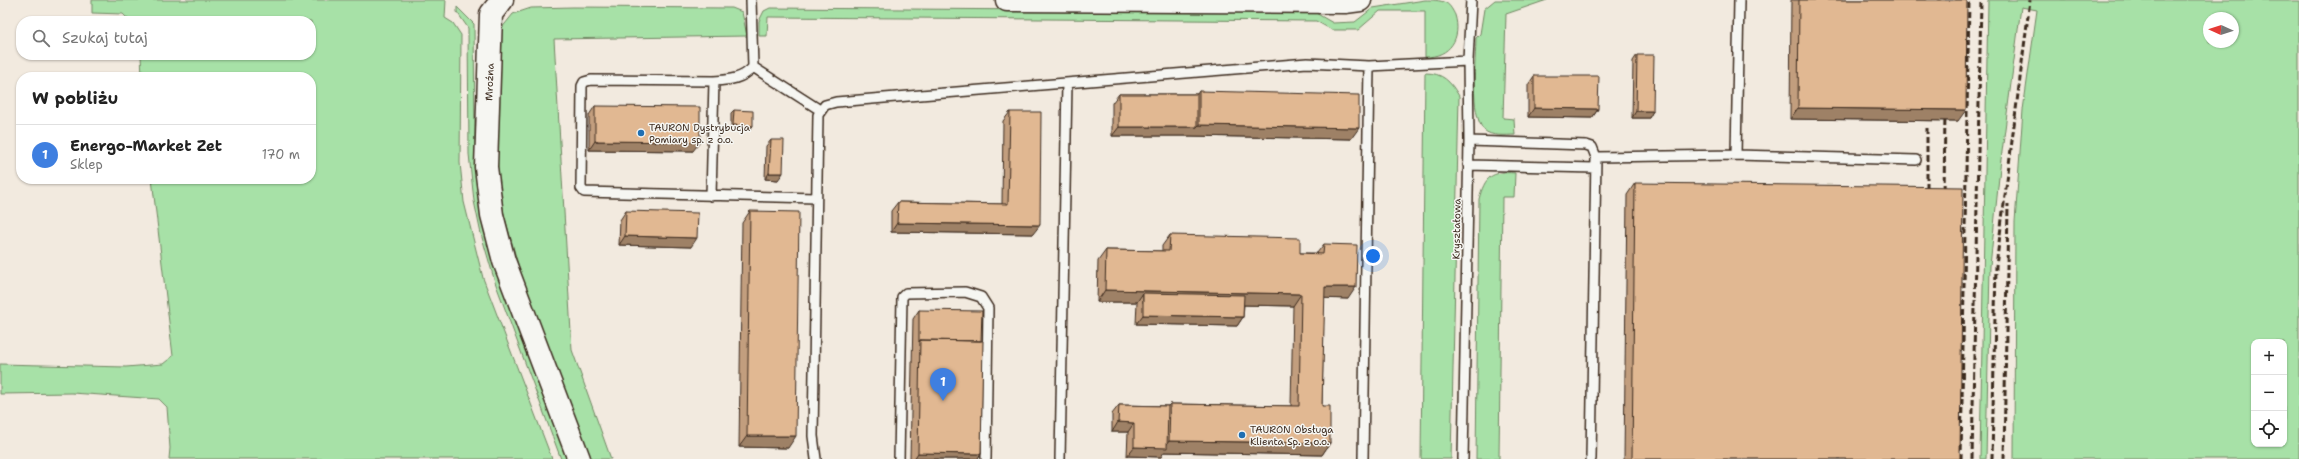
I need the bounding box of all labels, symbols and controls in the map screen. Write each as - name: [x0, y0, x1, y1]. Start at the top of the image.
- north arrow: [2203, 12, 2239, 48]
- search box: [16, 16, 316, 60]
- icon: search: [30, 27, 52, 49]
- text: Szukaj tutaj: [62, 28, 148, 48]
- street label: Mroźna: [482, 62, 497, 101]
- text: W pobliżu: [32, 87, 118, 109]
- place label: TAURON Dystrybucja Pomiary sp. z o.o.: [649, 121, 751, 146]
- marker: TAURON Dystrybucja Pomiary sp. z o.o.: [636, 128, 646, 138]
- text: Energo-Market Zet: [70, 136, 222, 156]
- text: 1: [42, 146, 48, 163]
- text: 170 m: [262, 146, 300, 163]
- text: Sklep: [70, 156, 103, 173]
- street label: Kryształowa: [1449, 198, 1464, 260]
- your location: [1363, 246, 1383, 266]
- map controls: [2251, 339, 2287, 447]
- button: +: [2251, 339, 2287, 375]
- pin: 1: [930, 368, 956, 401]
- button: −: [2251, 375, 2287, 411]
- button: locate: [2251, 411, 2287, 447]
- place label: TAURON Obsługa Klienta Sp. z o.o.: [1250, 423, 1334, 448]
- marker: TAURON Obsługa Klienta Sp. z o.o.: [1237, 430, 1247, 440]

